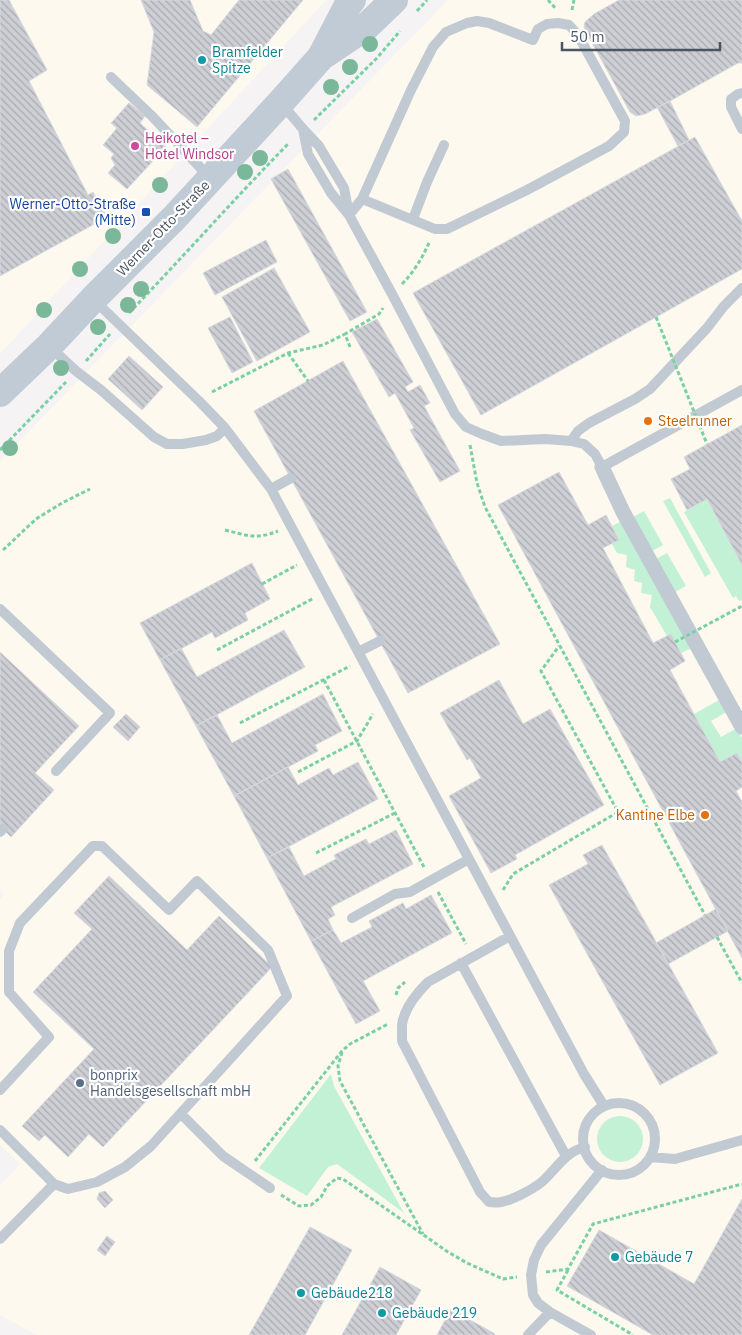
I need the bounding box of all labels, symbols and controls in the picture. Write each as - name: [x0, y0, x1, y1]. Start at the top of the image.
- scale bar: [562, 20, 720, 52]
- text: 50 m: [570, 27, 605, 46]
- place label: Bramfelder Spitze: [212, 43, 283, 77]
- marker: Bramfelder Spitze: [196, 54, 208, 66]
- place label: Heikotel – Hotel Windsor: [145, 129, 234, 163]
- marker: Heikotel – Hotel Windsor: [129, 140, 141, 152]
- street label: Werner-Otto-Straße: [113, 176, 214, 280]
- place label: Werner-Otto-Straße (Mitte): [10, 195, 136, 229]
- marker: Werner-Otto-Straße (Mitte): [140, 206, 152, 218]
- place label: Steelrunner: [658, 412, 732, 430]
- marker: Steelrunner: [642, 415, 654, 427]
- place label: Kantine Elbe: [616, 806, 695, 824]
- marker: Kantine Elbe: [699, 809, 711, 821]
- place label: bonprix Handelsgesellschaft mbH: [90, 1066, 251, 1100]
- marker: bonprix Handelsgesellschaft mbH: [74, 1077, 86, 1089]
- place label: Gebäude 7: [625, 1248, 693, 1266]
- marker: Gebäude 7: [609, 1251, 621, 1263]
- place label: Gebäude218: [311, 1284, 393, 1302]
- marker: Gebäude218: [295, 1287, 307, 1299]
- place label: Gebäude 219: [392, 1304, 477, 1322]
- marker: Gebäude 219: [376, 1307, 388, 1319]

